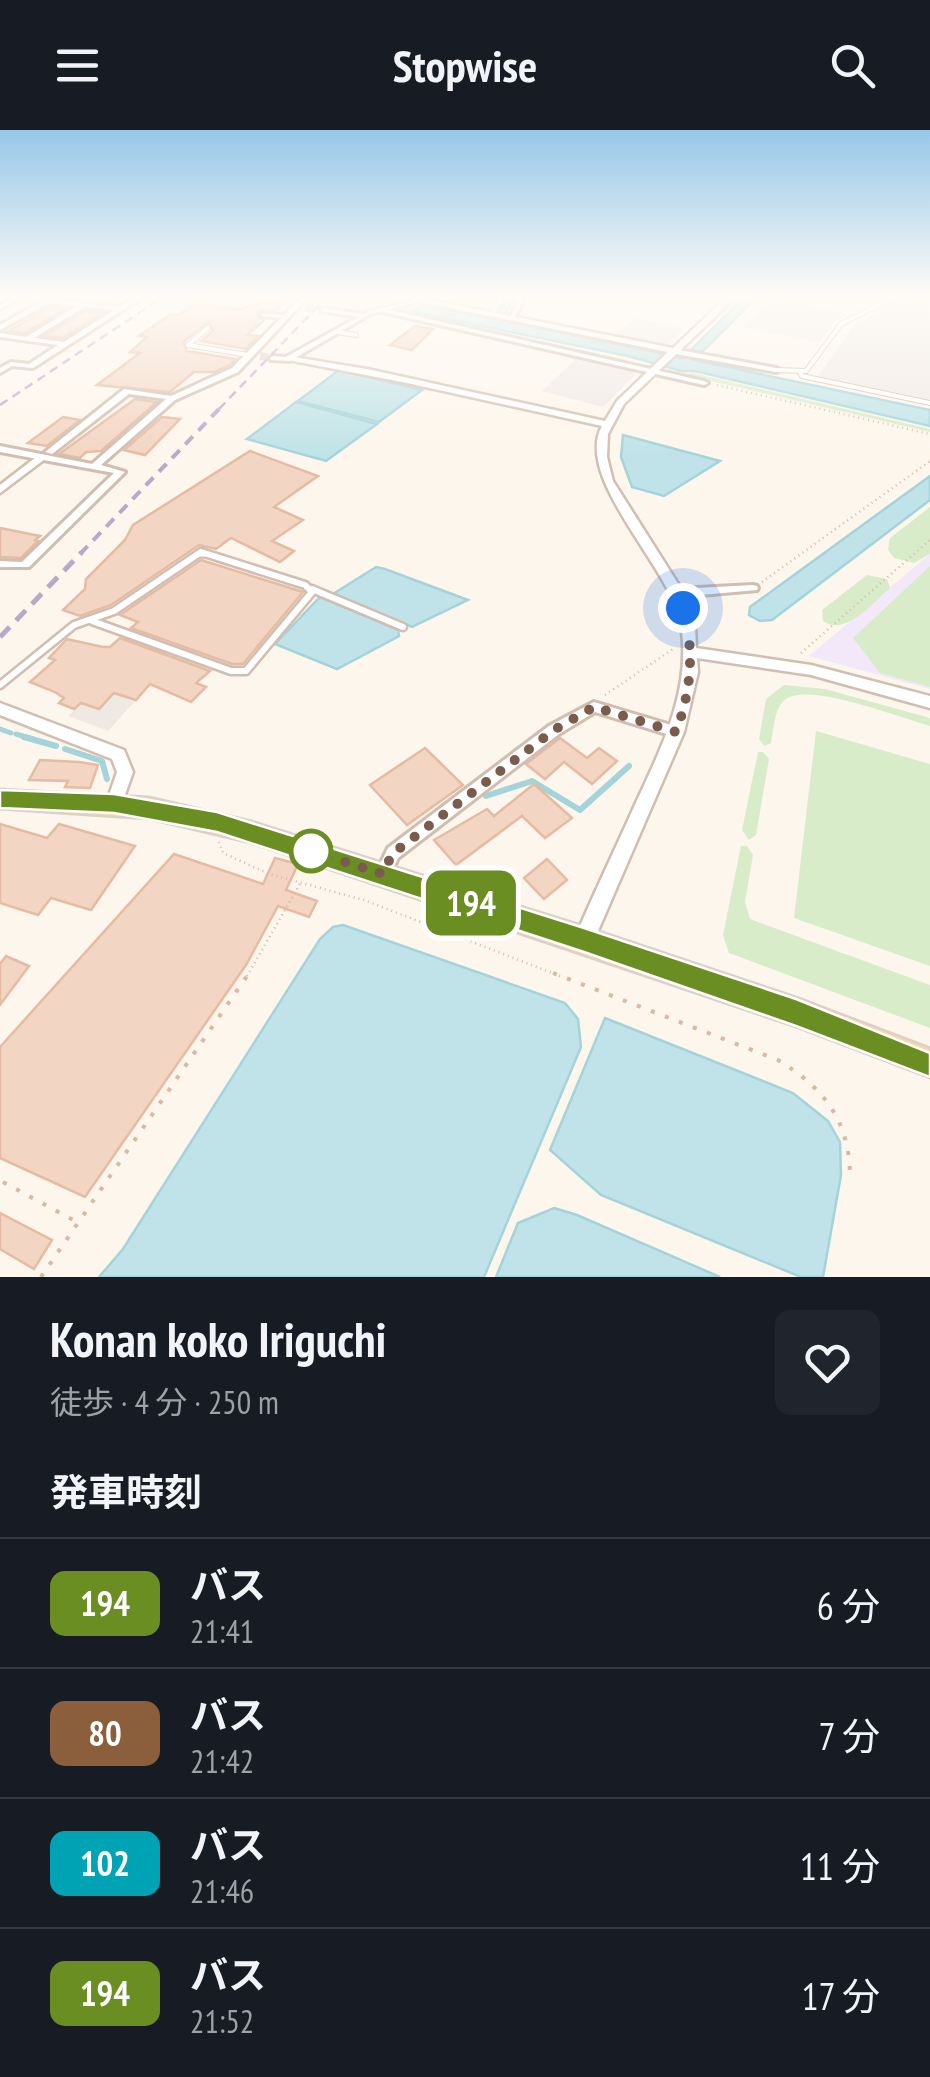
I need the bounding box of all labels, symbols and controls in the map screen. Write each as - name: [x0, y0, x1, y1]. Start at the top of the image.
- text: Stopwise: [393, 36, 537, 94]
- icon: menu: [50, 38, 105, 93]
- icon: search: [825, 38, 880, 93]
- your location: [658, 583, 708, 633]
- unlabelled marker: [290, 830, 332, 872]
- line badge: 194: [414, 870, 528, 936]
- text: 194: [446, 880, 496, 926]
- text: Konan koko Iriguchi: [50, 1308, 386, 1370]
- button: heart: [775, 1310, 880, 1415]
- text: 徒歩 · 4 分 · 250 m: [50, 1381, 279, 1423]
- text: 発車時刻: [50, 1467, 202, 1516]
- text: バス: [190, 1560, 266, 1609]
- text: 194: [80, 1580, 130, 1626]
- text: 6 分: [817, 1581, 880, 1630]
- text: 21:41: [190, 1610, 254, 1652]
- text: バス: [190, 1690, 266, 1739]
- text: 80: [88, 1710, 122, 1756]
- text: 7 分: [818, 1711, 880, 1760]
- text: 21:42: [190, 1740, 254, 1782]
- text: バス: [190, 1820, 266, 1869]
- text: 102: [80, 1840, 130, 1886]
- text: 11 分: [800, 1841, 880, 1890]
- text: 21:46: [190, 1870, 254, 1912]
- text: バス: [190, 1950, 266, 1999]
- text: 194: [80, 1970, 130, 2016]
- text: 17 分: [801, 1971, 880, 2020]
- text: 21:52: [190, 2000, 254, 2042]

